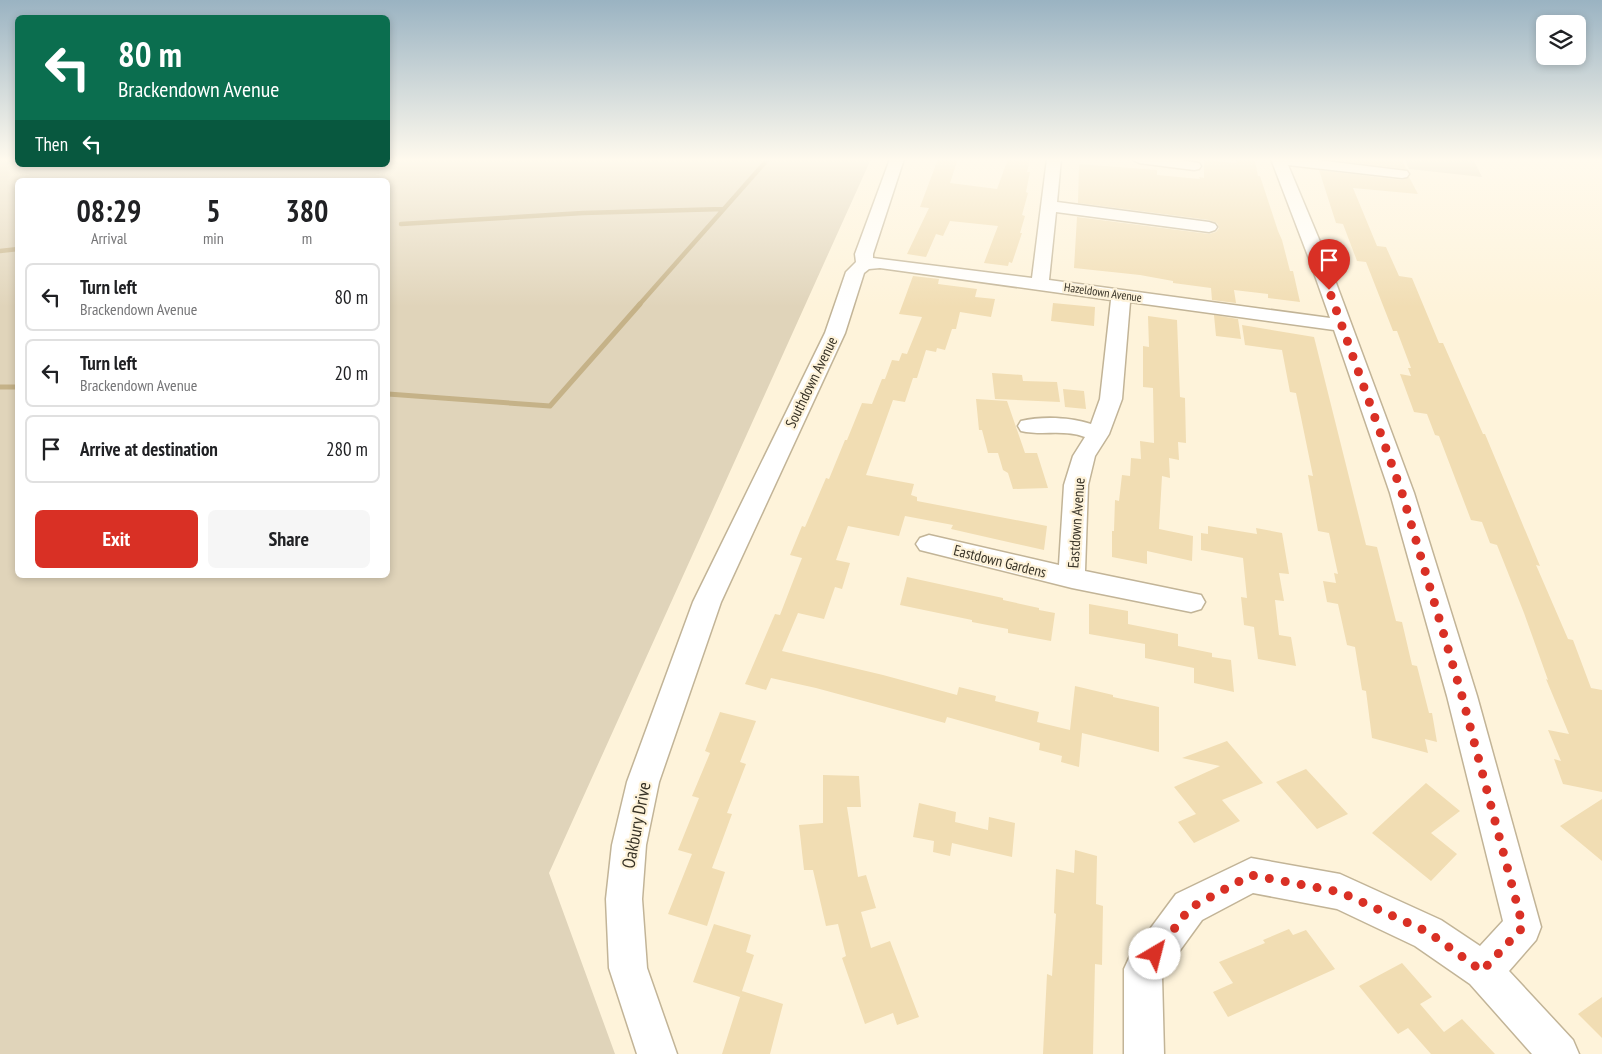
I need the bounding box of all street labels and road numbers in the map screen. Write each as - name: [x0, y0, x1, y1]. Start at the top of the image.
- street label: Hazeldown Avenue: [1063, 279, 1143, 305]
- street label: Southdown Avenue: [781, 333, 841, 431]
- street label: Eastdown Avenue: [1063, 477, 1089, 569]
- street label: Eastdown Gardens: [952, 540, 1048, 582]
- street label: Oakbury Drive: [616, 780, 656, 870]

